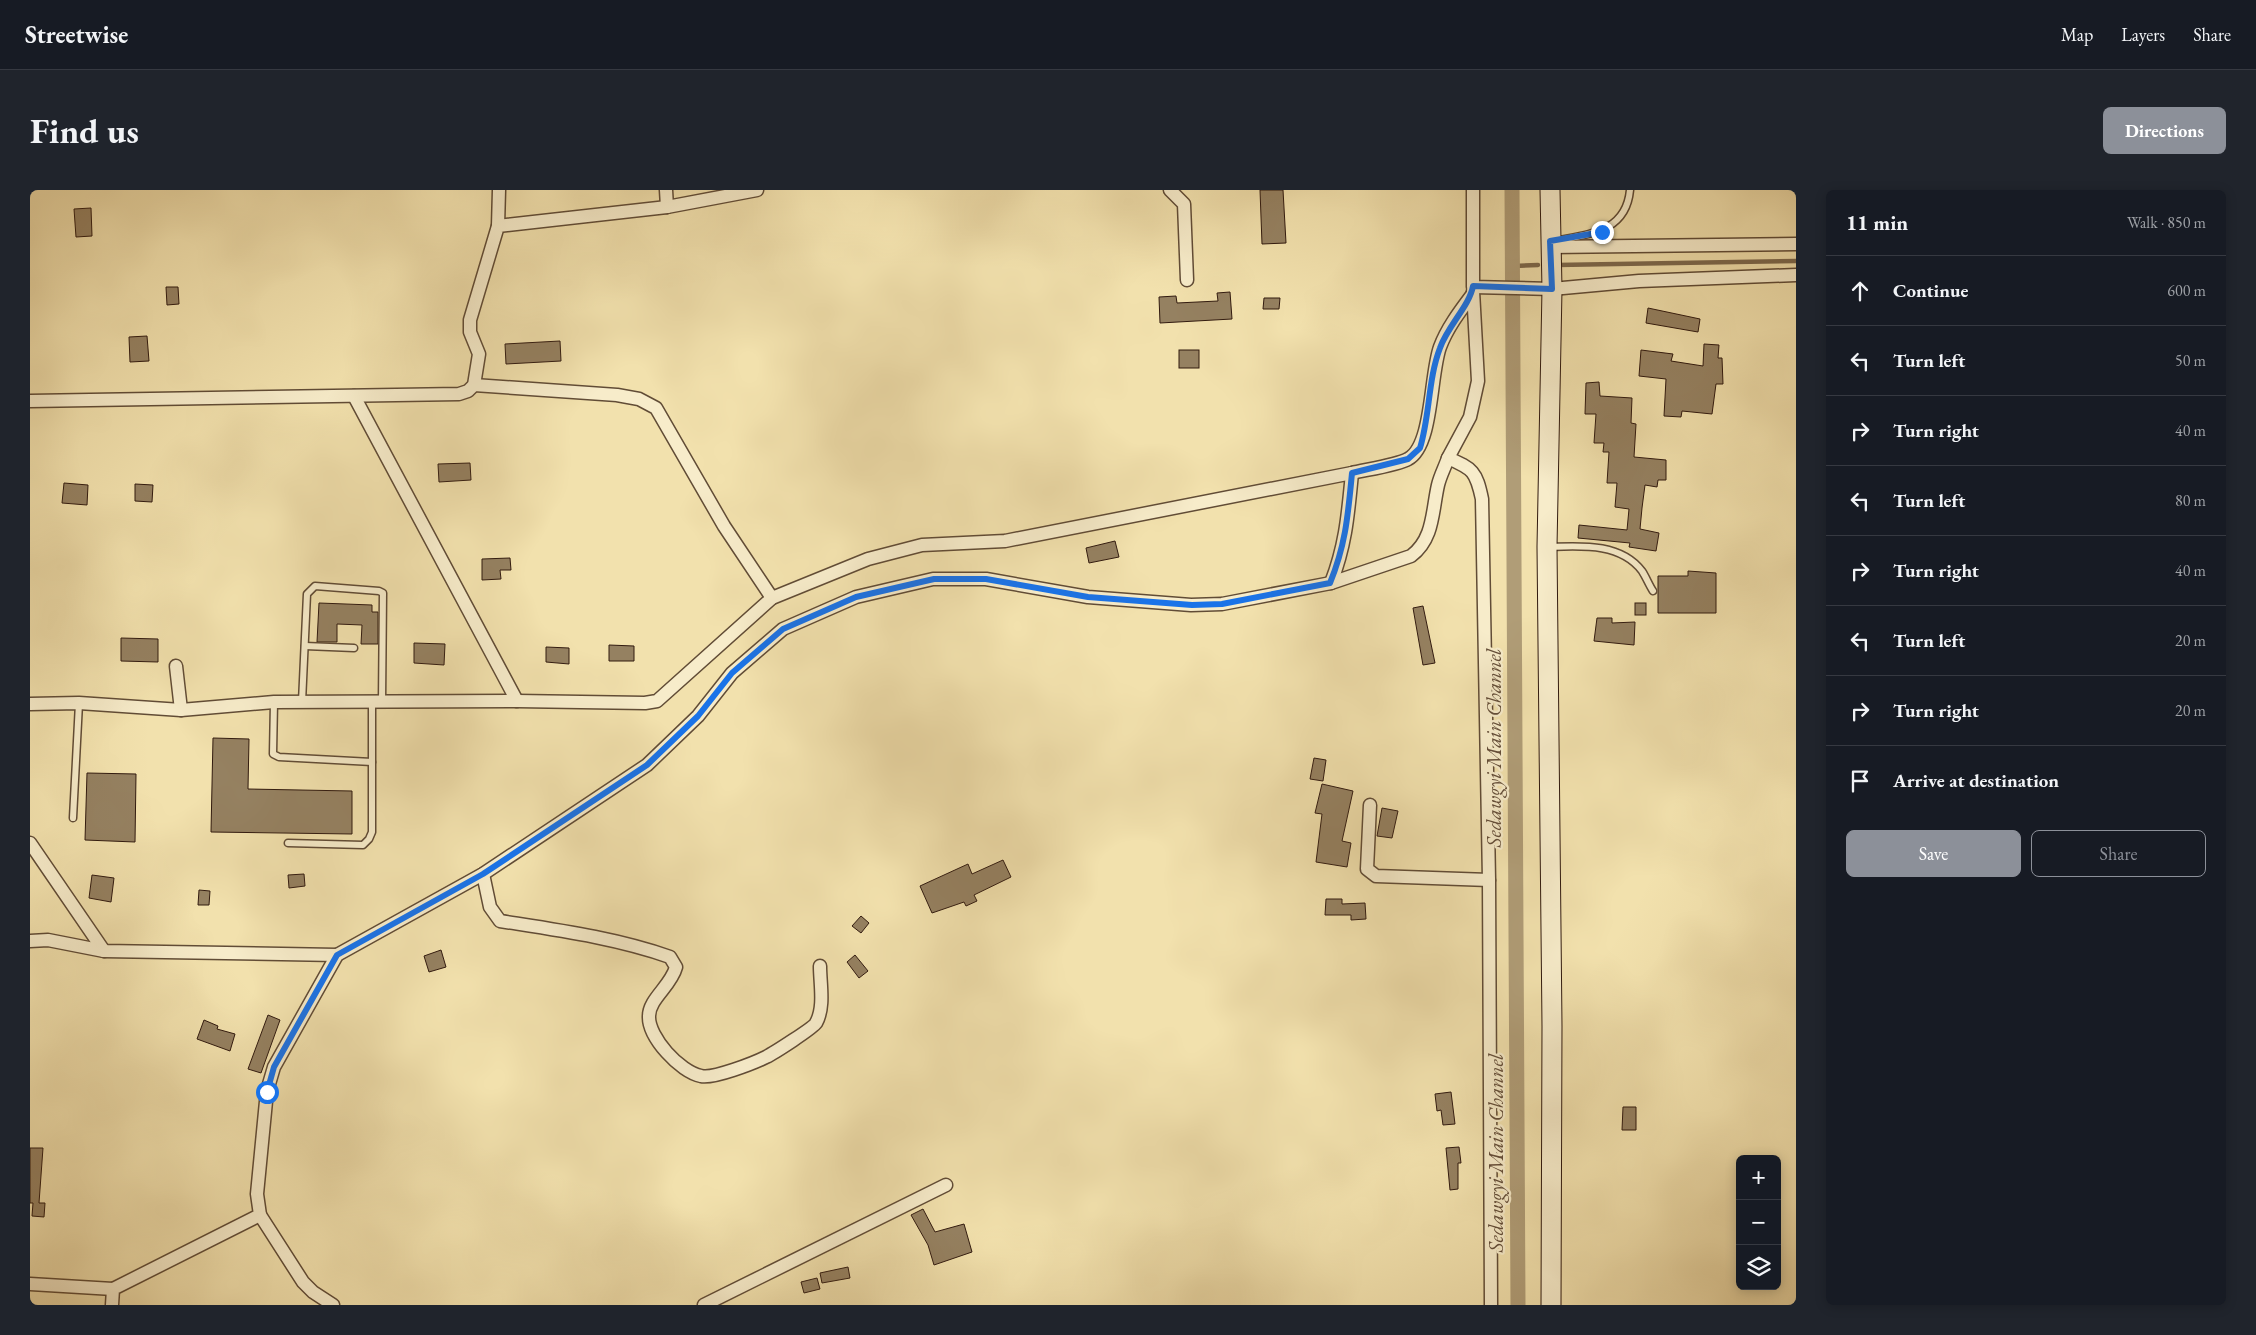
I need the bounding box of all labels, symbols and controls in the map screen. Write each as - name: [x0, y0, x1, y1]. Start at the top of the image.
- text: Streetwise: [25, 19, 128, 50]
- text: Map: [2061, 23, 2093, 46]
- text: Layers: [2121, 23, 2165, 46]
- text: Share: [2193, 23, 2231, 46]
- button: Directions: [2103, 107, 2226, 154]
- text: Find us: [30, 108, 139, 153]
- text: 11 min: [1846, 209, 1908, 236]
- text: Walk · 850 m: [2127, 212, 2206, 233]
- route end: [1591, 221, 1614, 244]
- icon: ahead: [1846, 277, 1874, 305]
- text: Continue: [1893, 278, 1968, 303]
- text: 600 m: [2167, 280, 2206, 301]
- icon: left: [1846, 347, 1874, 375]
- text: Turn left: [1893, 348, 1965, 373]
- text: 50 m: [2175, 350, 2206, 371]
- icon: right: [1846, 417, 1874, 445]
- text: Turn right: [1893, 418, 1979, 443]
- text: 40 m: [2175, 420, 2206, 441]
- icon: left: [1846, 487, 1874, 515]
- text: Turn left: [1893, 488, 1965, 513]
- text: 80 m: [2175, 490, 2206, 511]
- icon: right: [1846, 557, 1874, 585]
- text: Turn right: [1893, 558, 1979, 583]
- text: 40 m: [2175, 560, 2206, 581]
- icon: left: [1846, 627, 1874, 655]
- text: Turn left: [1893, 628, 1965, 653]
- text: 20 m: [2175, 630, 2206, 651]
- water label: Sedawgyi Main Channel: [1480, 648, 1507, 848]
- icon: right: [1846, 697, 1874, 725]
- text: Turn right: [1893, 698, 1979, 723]
- text: 20 m: [2175, 700, 2206, 721]
- icon: arrive: [1846, 767, 1874, 795]
- text: Arrive at destination: [1893, 768, 2059, 793]
- button: Save: [1846, 830, 2021, 877]
- button: Share: [2031, 830, 2206, 877]
- water label: Sedawgyi Main Channel: [1482, 1053, 1509, 1253]
- route start: [256, 1081, 279, 1104]
- map controls: [1736, 1155, 1781, 1290]
- button: +: [1736, 1155, 1781, 1200]
- button: −: [1736, 1200, 1781, 1245]
- button: layers: [1736, 1245, 1781, 1290]

